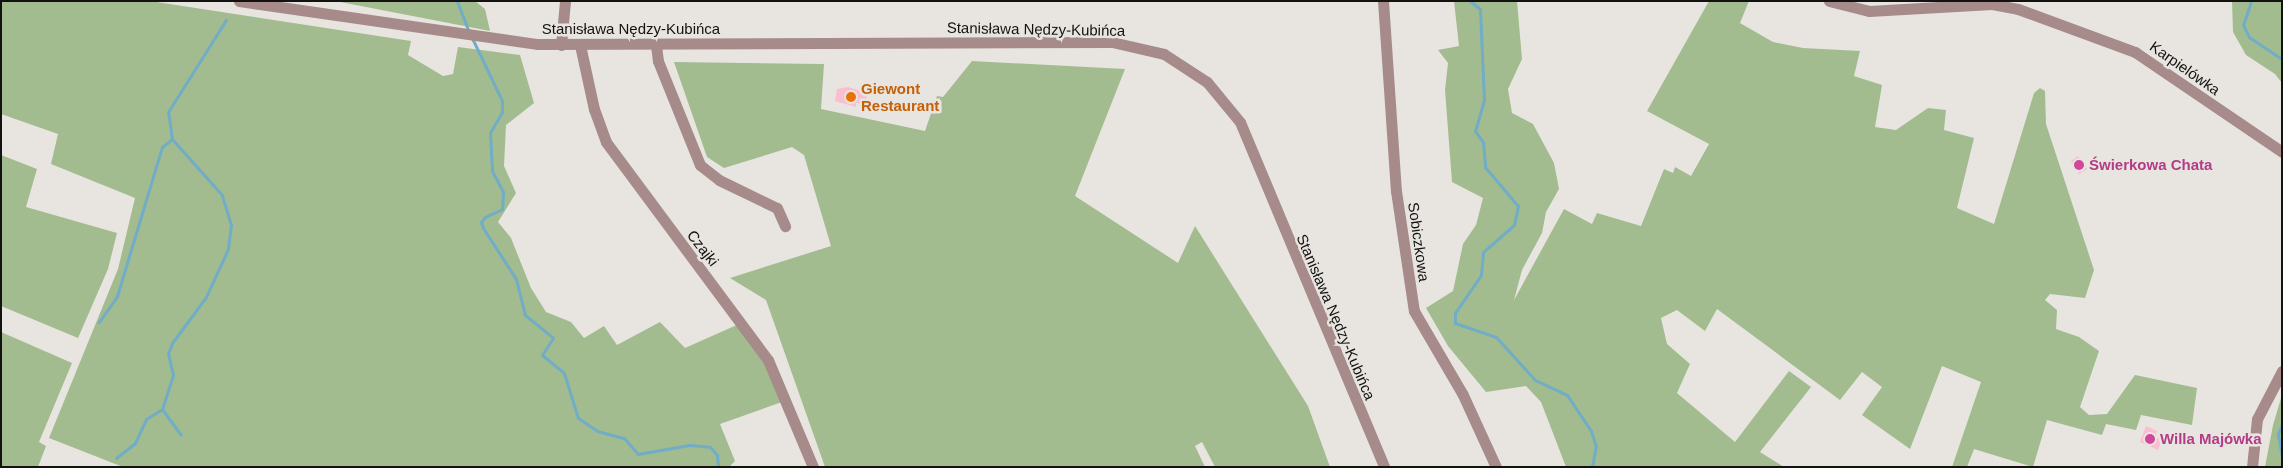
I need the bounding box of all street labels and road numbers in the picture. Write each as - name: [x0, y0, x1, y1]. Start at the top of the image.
- street label: Stanisława Nędzy-Kubińca: [947, 18, 1125, 40]
- street label: Stanisława Nędzy-Kubińca: [542, 20, 720, 38]
- street label: Karpielówka: [2146, 37, 2224, 99]
- street label: Sobiczkowa: [1405, 201, 1433, 283]
- street label: Czajki: [683, 226, 723, 270]
- street label: Stanisława Nędzy-Kubińca: [1293, 231, 1379, 403]

